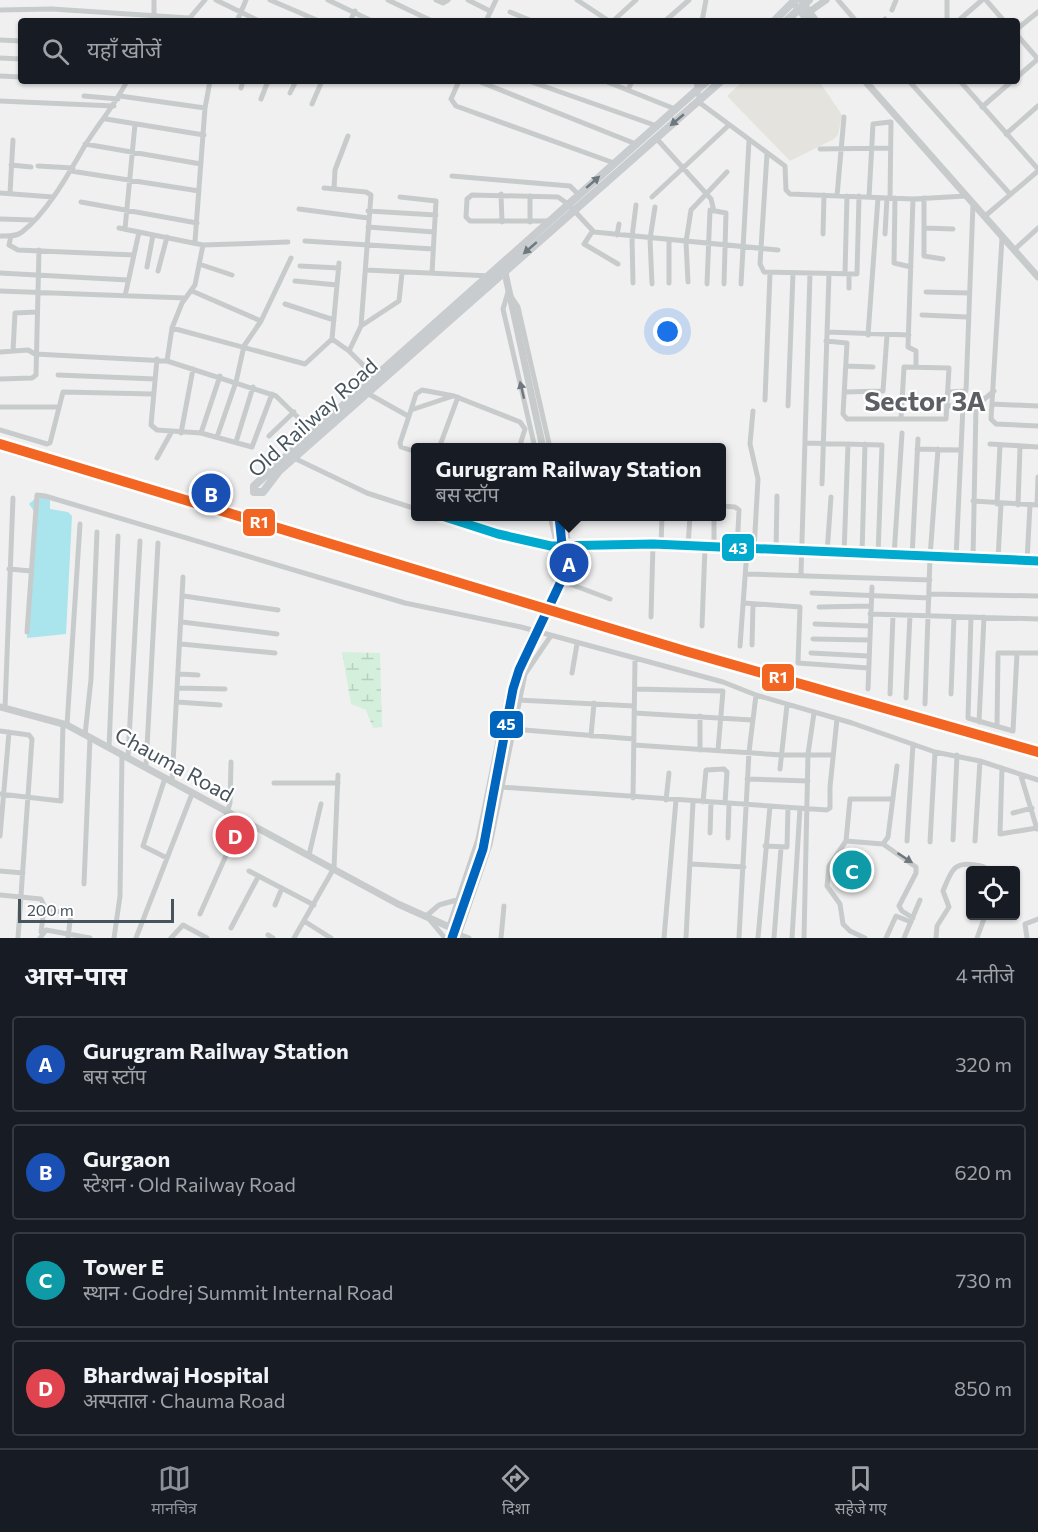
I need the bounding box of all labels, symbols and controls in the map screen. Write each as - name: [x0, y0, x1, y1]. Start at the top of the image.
- search box: [18, 18, 1020, 84]
- icon: search: [39, 35, 72, 68]
- text: यहाँ खोजें: [87, 36, 161, 63]
- one-way arrow: [669, 113, 685, 126]
- one-way arrow: [585, 176, 600, 189]
- one-way arrow: [523, 242, 538, 255]
- your location: [653, 317, 682, 346]
- street label: Old Railway Road: [242, 352, 382, 482]
- one-way arrow: [517, 381, 526, 400]
- district label: Sector 3A: [864, 384, 986, 417]
- popup: [411, 443, 726, 521]
- text: Gurugram Railway Station: [436, 455, 701, 482]
- pin: B: [192, 470, 230, 516]
- text: बस स्टॉप: [436, 482, 499, 506]
- line badge: R1: [242, 508, 276, 537]
- text: R1: [250, 512, 268, 531]
- line badge: 43: [721, 533, 755, 562]
- text: 43: [728, 538, 748, 557]
- pin: A: [550, 540, 588, 586]
- line badge: R1: [761, 663, 795, 692]
- text: R1: [769, 667, 787, 686]
- line badge: 45: [489, 710, 524, 739]
- text: 45: [496, 714, 516, 733]
- street label: Chauma Road: [111, 721, 238, 806]
- pin: D: [216, 812, 254, 858]
- pin: C: [832, 848, 872, 892]
- one-way arrow: [896, 853, 913, 864]
- map controls: [966, 866, 1020, 920]
- button: locate: [966, 866, 1020, 920]
- scale bar: [18, 896, 174, 924]
- text: 200 m: [27, 900, 74, 919]
- text: आस-पास: [24, 959, 127, 990]
- text: 4 नतीजे: [956, 963, 1014, 987]
- text: Gurugram Railway Station: [83, 1037, 349, 1064]
- text: A: [38, 1052, 53, 1076]
- text: 320 m: [955, 1052, 1012, 1076]
- text: बस स्टॉप: [83, 1064, 146, 1088]
- text: Gurgaon: [83, 1145, 170, 1172]
- text: B: [39, 1160, 52, 1184]
- text: 620 m: [955, 1160, 1012, 1184]
- text: स्टेशन · Old Railway Road: [83, 1172, 296, 1196]
- text: Tower E: [83, 1253, 164, 1280]
- text: C: [39, 1268, 52, 1292]
- text: 730 m: [956, 1268, 1012, 1292]
- text: स्थान · Godrej Summit Internal Road: [83, 1280, 393, 1304]
- text: Bhardwaj Hospital: [83, 1361, 269, 1388]
- text: D: [38, 1376, 53, 1400]
- text: 850 m: [954, 1376, 1012, 1400]
- text: अस्पताल · Chauma Road: [83, 1388, 285, 1412]
- tab: मानचित्र: [151, 1462, 197, 1521]
- tab: दिशा: [499, 1462, 532, 1521]
- tab: सहेजे गए: [835, 1462, 887, 1521]

